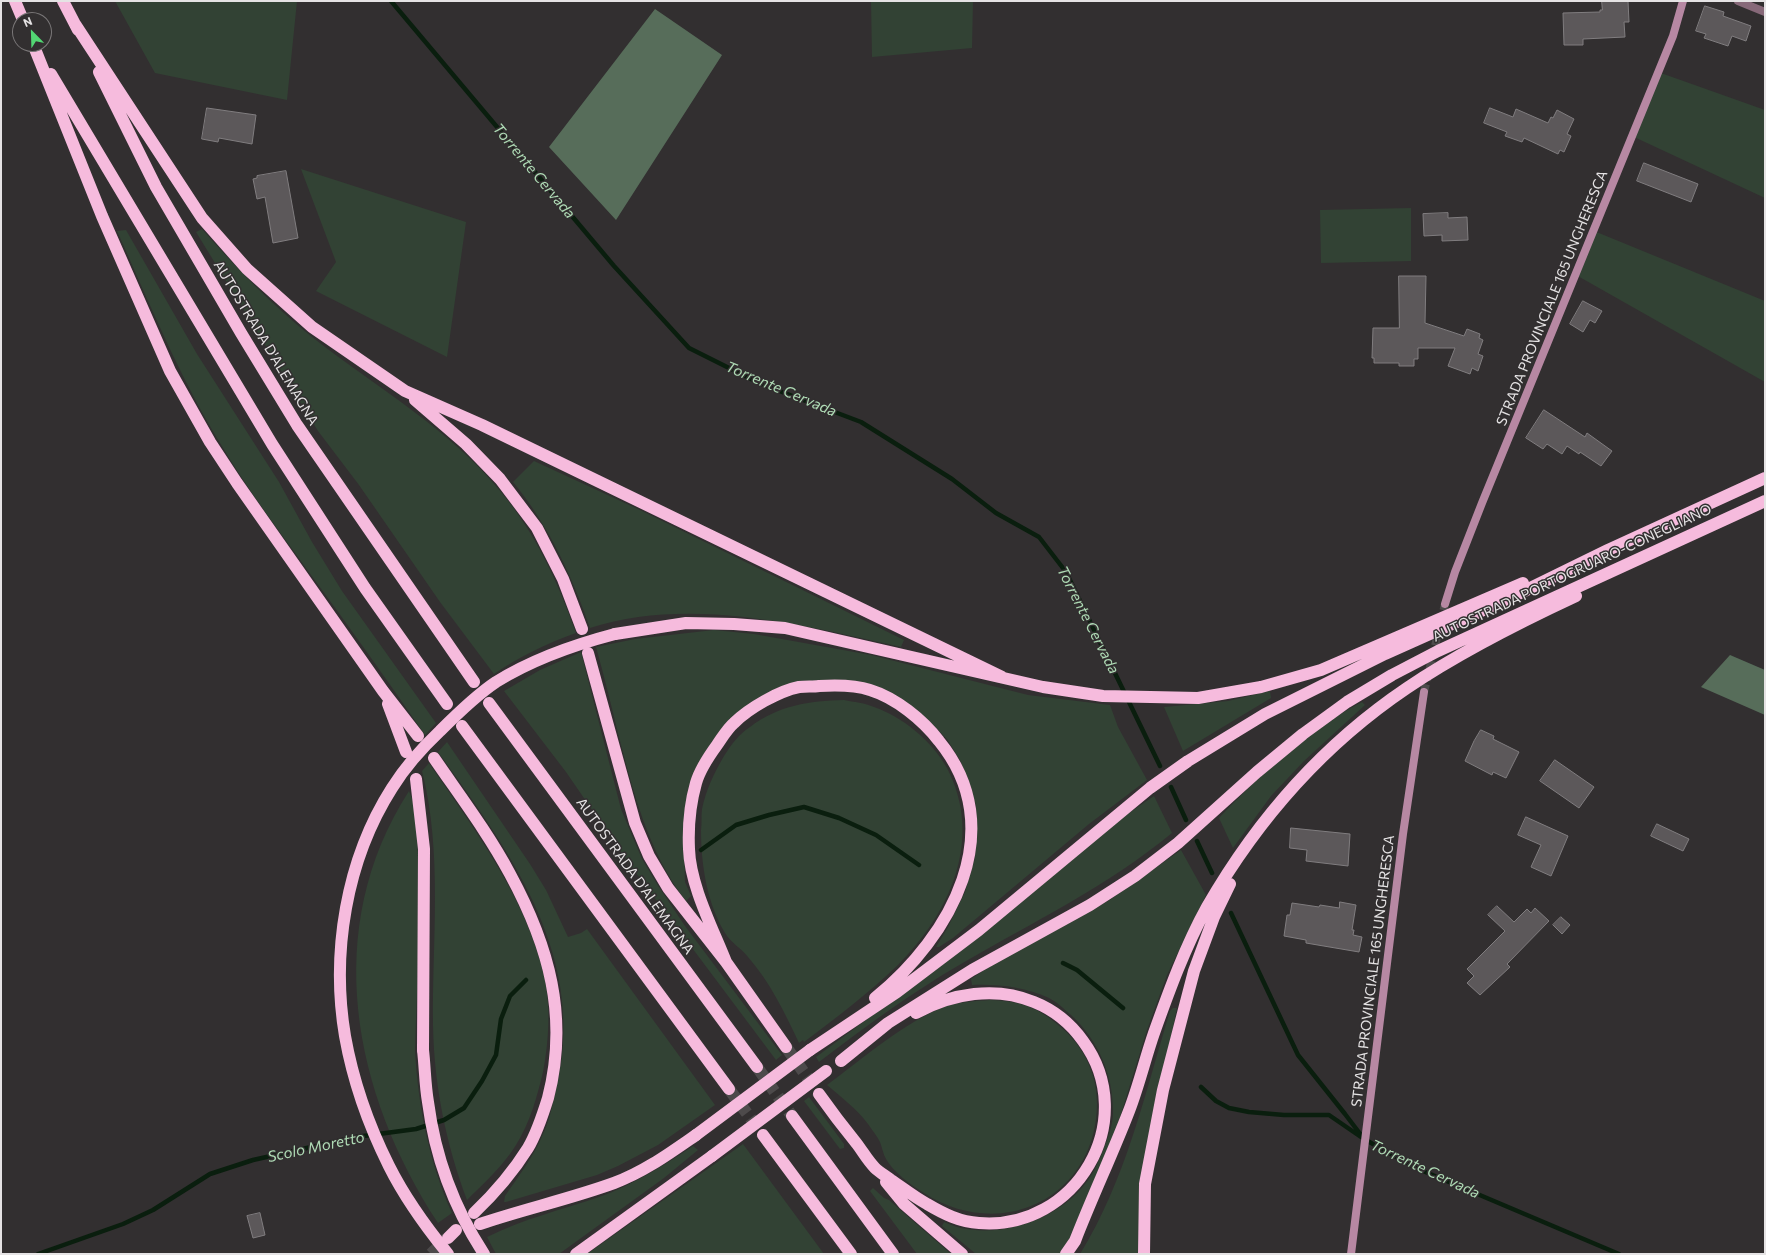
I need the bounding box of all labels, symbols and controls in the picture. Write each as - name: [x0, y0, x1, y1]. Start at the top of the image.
- north arrow: [12, 12, 52, 52]
- text: N: [21, 14, 34, 29]
- water label: Torrente Cervada: [489, 120, 579, 222]
- street label: STRADA PROVINCIALE 165 UNGHERESCA: [1493, 168, 1611, 428]
- street label: AUTOSTRADA D'ALEMAGNA: [210, 258, 322, 428]
- water label: Torrente Cervada: [723, 358, 839, 420]
- street label: AUTOSTRADA PORTOGRUARO-CONEGLIANO: [1430, 501, 1714, 645]
- water label: Torrente Cervada: [1053, 563, 1123, 677]
- street label: AUTOSTRADA D'ALEMAGNA: [573, 795, 697, 957]
- street label: STRADA PROVINCIALE 165 UNGHERESCA: [1348, 834, 1398, 1108]
- water label: Scolo Moretto: [266, 1128, 366, 1166]
- water label: Torrente Cervada: [1367, 1136, 1483, 1202]

